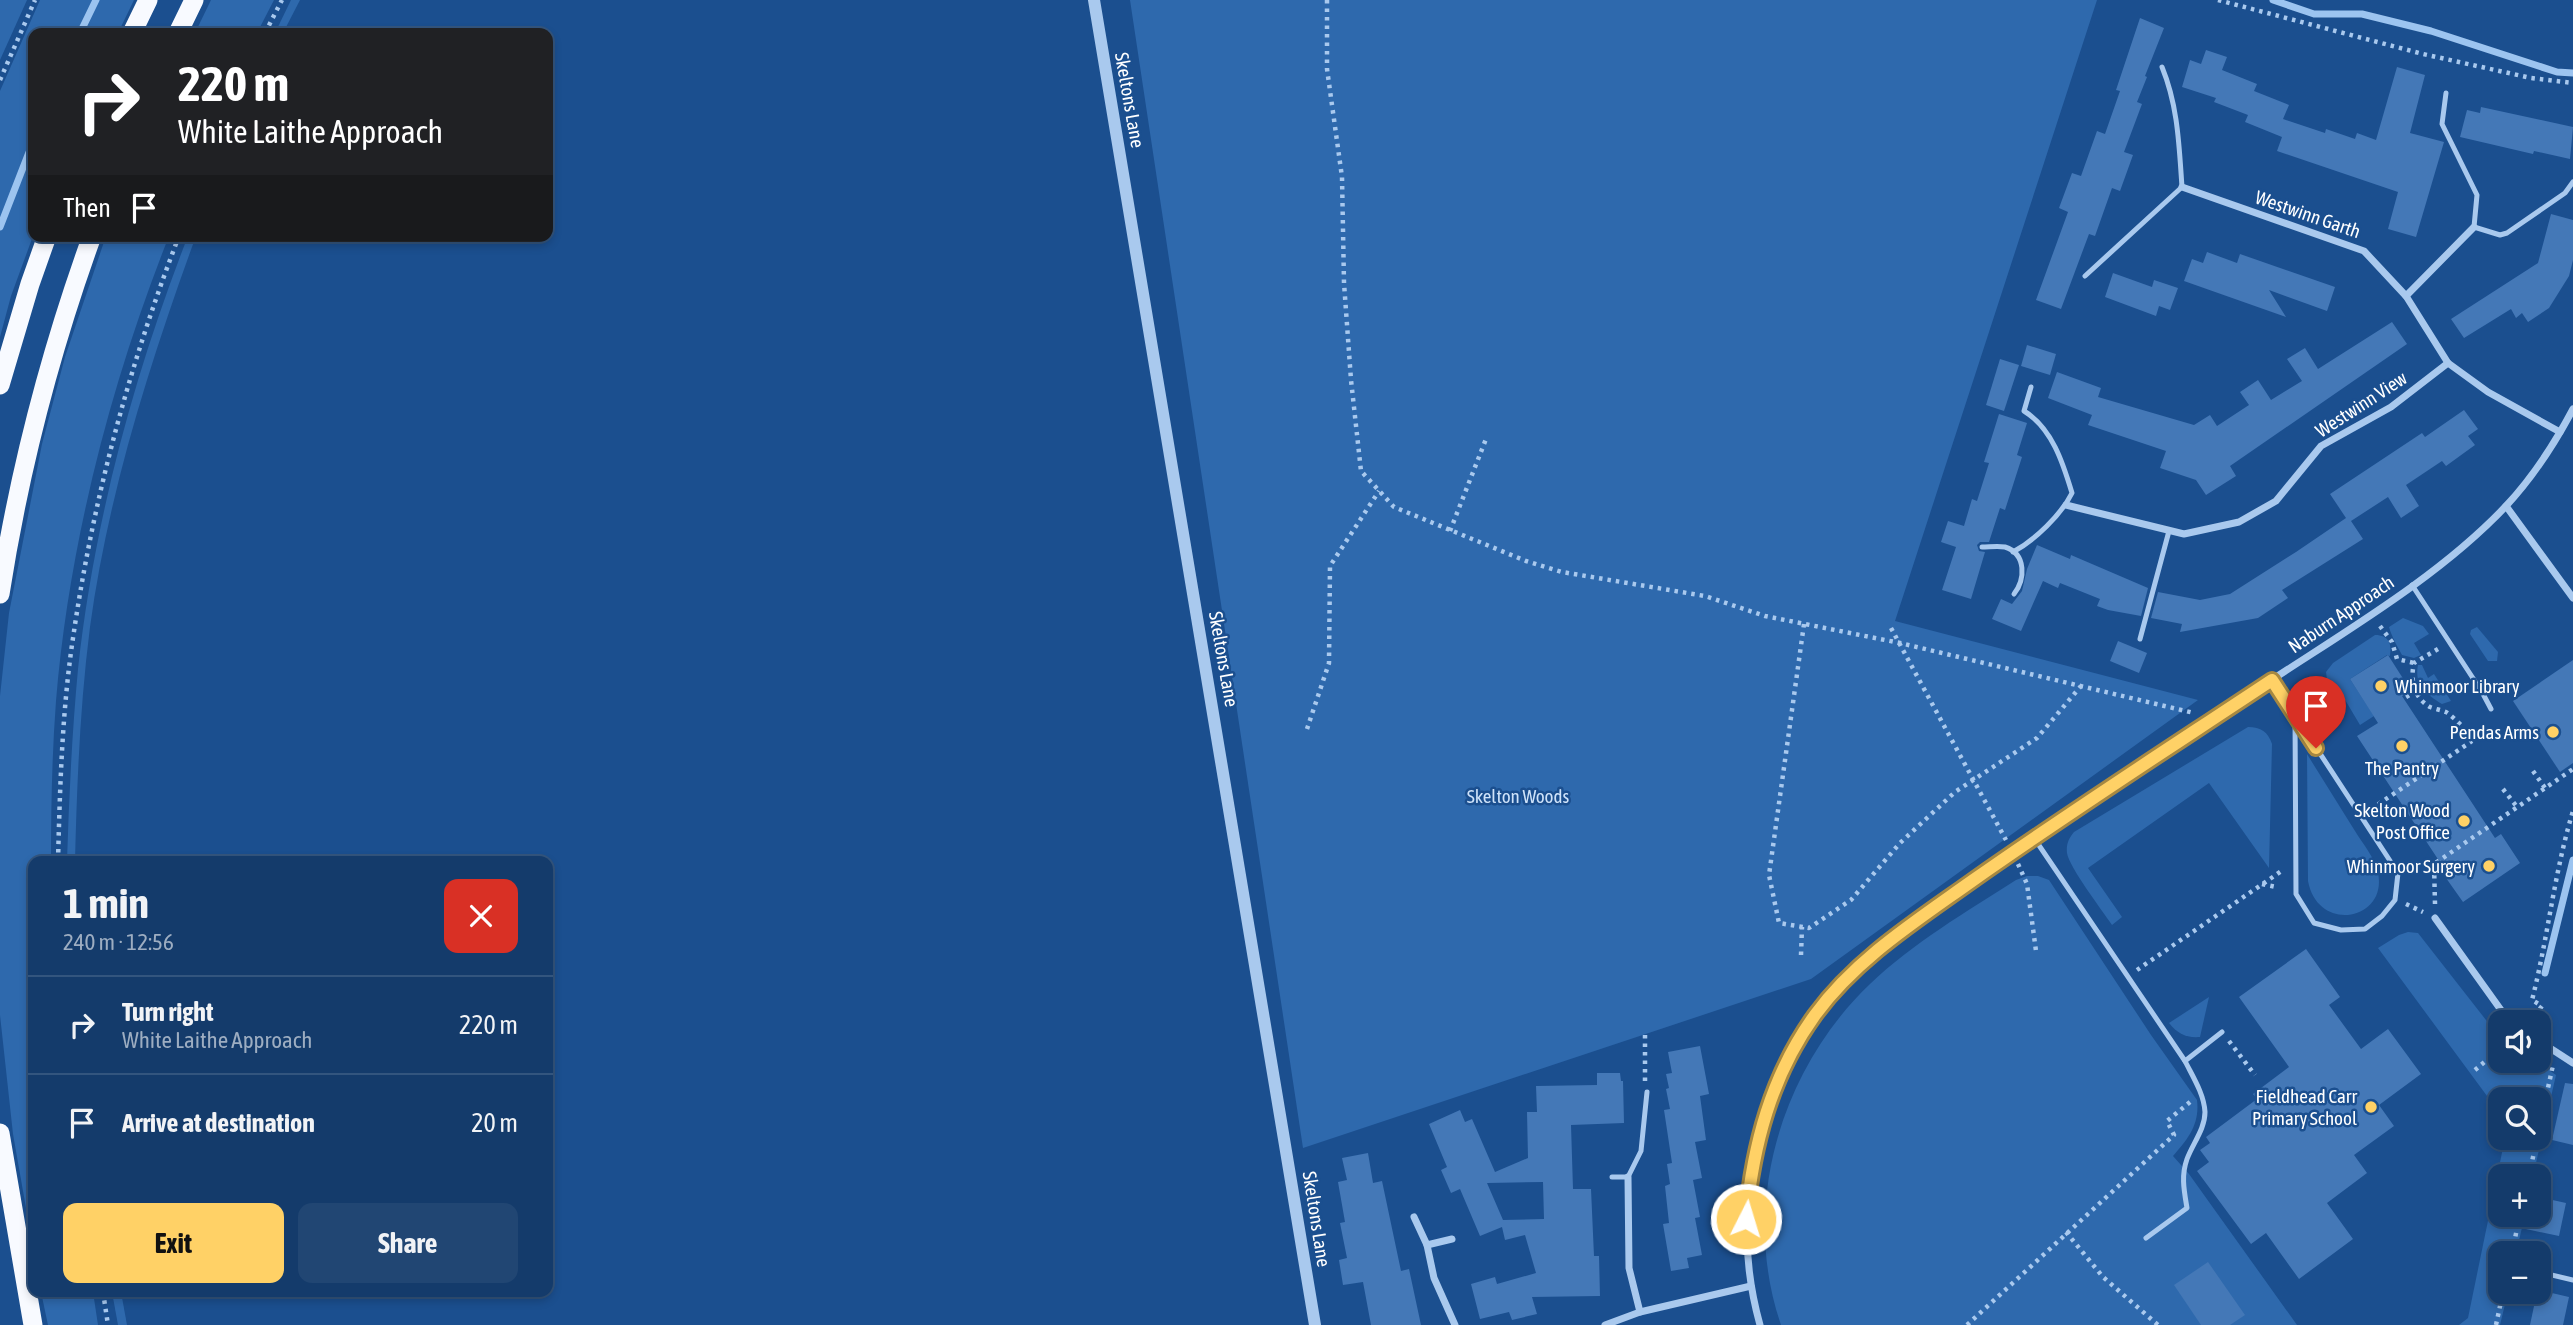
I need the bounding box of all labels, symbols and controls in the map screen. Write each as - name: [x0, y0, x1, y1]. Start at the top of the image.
- street label: Skeltons Lane: [1111, 51, 1149, 149]
- text: 220 m: [178, 55, 289, 111]
- icon: right: [63, 56, 154, 147]
- text: White Laithe Approach: [178, 113, 443, 150]
- street label: Westwinn Garth: [2253, 186, 2363, 242]
- icon: arrive: [125, 189, 163, 227]
- text: Then: [63, 193, 111, 223]
- street label: Westwinn View: [2311, 366, 2411, 442]
- street label: Naburn Approach: [2284, 571, 2398, 657]
- street label: Skeltons Lane: [1205, 610, 1243, 708]
- place label: Whinmoor Library: [2395, 675, 2520, 697]
- pin: [2286, 676, 2346, 748]
- marker: Whinmoor Library: [2373, 678, 2389, 694]
- icon: arrive: [2297, 687, 2335, 725]
- place label: Pendas Arms: [2450, 721, 2539, 743]
- marker: Pendas Arms: [2545, 724, 2561, 740]
- marker: The Pantry: [2394, 738, 2410, 754]
- place label: The Pantry: [2365, 757, 2439, 779]
- park label: Skelton Woods: [1467, 785, 1570, 807]
- place label: Skelton Wood Post Office: [2354, 799, 2450, 843]
- marker: Skelton Wood Post Office: [2456, 813, 2472, 829]
- place label: Whinmoor Surgery: [2347, 855, 2475, 877]
- marker: Whinmoor Surgery: [2481, 858, 2497, 874]
- text: 1 min: [63, 879, 149, 927]
- button: close: [444, 879, 518, 953]
- text: 240 m · 12:56: [63, 929, 174, 955]
- text: Turn right: [122, 997, 213, 1027]
- icon: right: [63, 1006, 101, 1044]
- text: 220 m: [459, 1010, 518, 1040]
- map controls: [2488, 1010, 2551, 1304]
- button: sound: [2488, 1010, 2551, 1073]
- text: White Laithe Approach: [122, 1027, 312, 1053]
- place label: Fieldhead Carr Primary School: [2252, 1085, 2357, 1129]
- button: search: [2488, 1087, 2551, 1150]
- marker: Fieldhead Carr Primary School: [2363, 1099, 2379, 1115]
- icon: arrive: [63, 1104, 101, 1142]
- text: Arrive at destination: [122, 1108, 315, 1138]
- text: 20 m: [471, 1108, 518, 1138]
- button: +: [2488, 1164, 2551, 1227]
- street label: Skeltons Lane: [1299, 1170, 1335, 1268]
- position arrow: [1709, 1182, 1783, 1256]
- button: Exit: [63, 1203, 284, 1283]
- button: Share: [298, 1203, 518, 1283]
- button: −: [2488, 1241, 2551, 1304]

